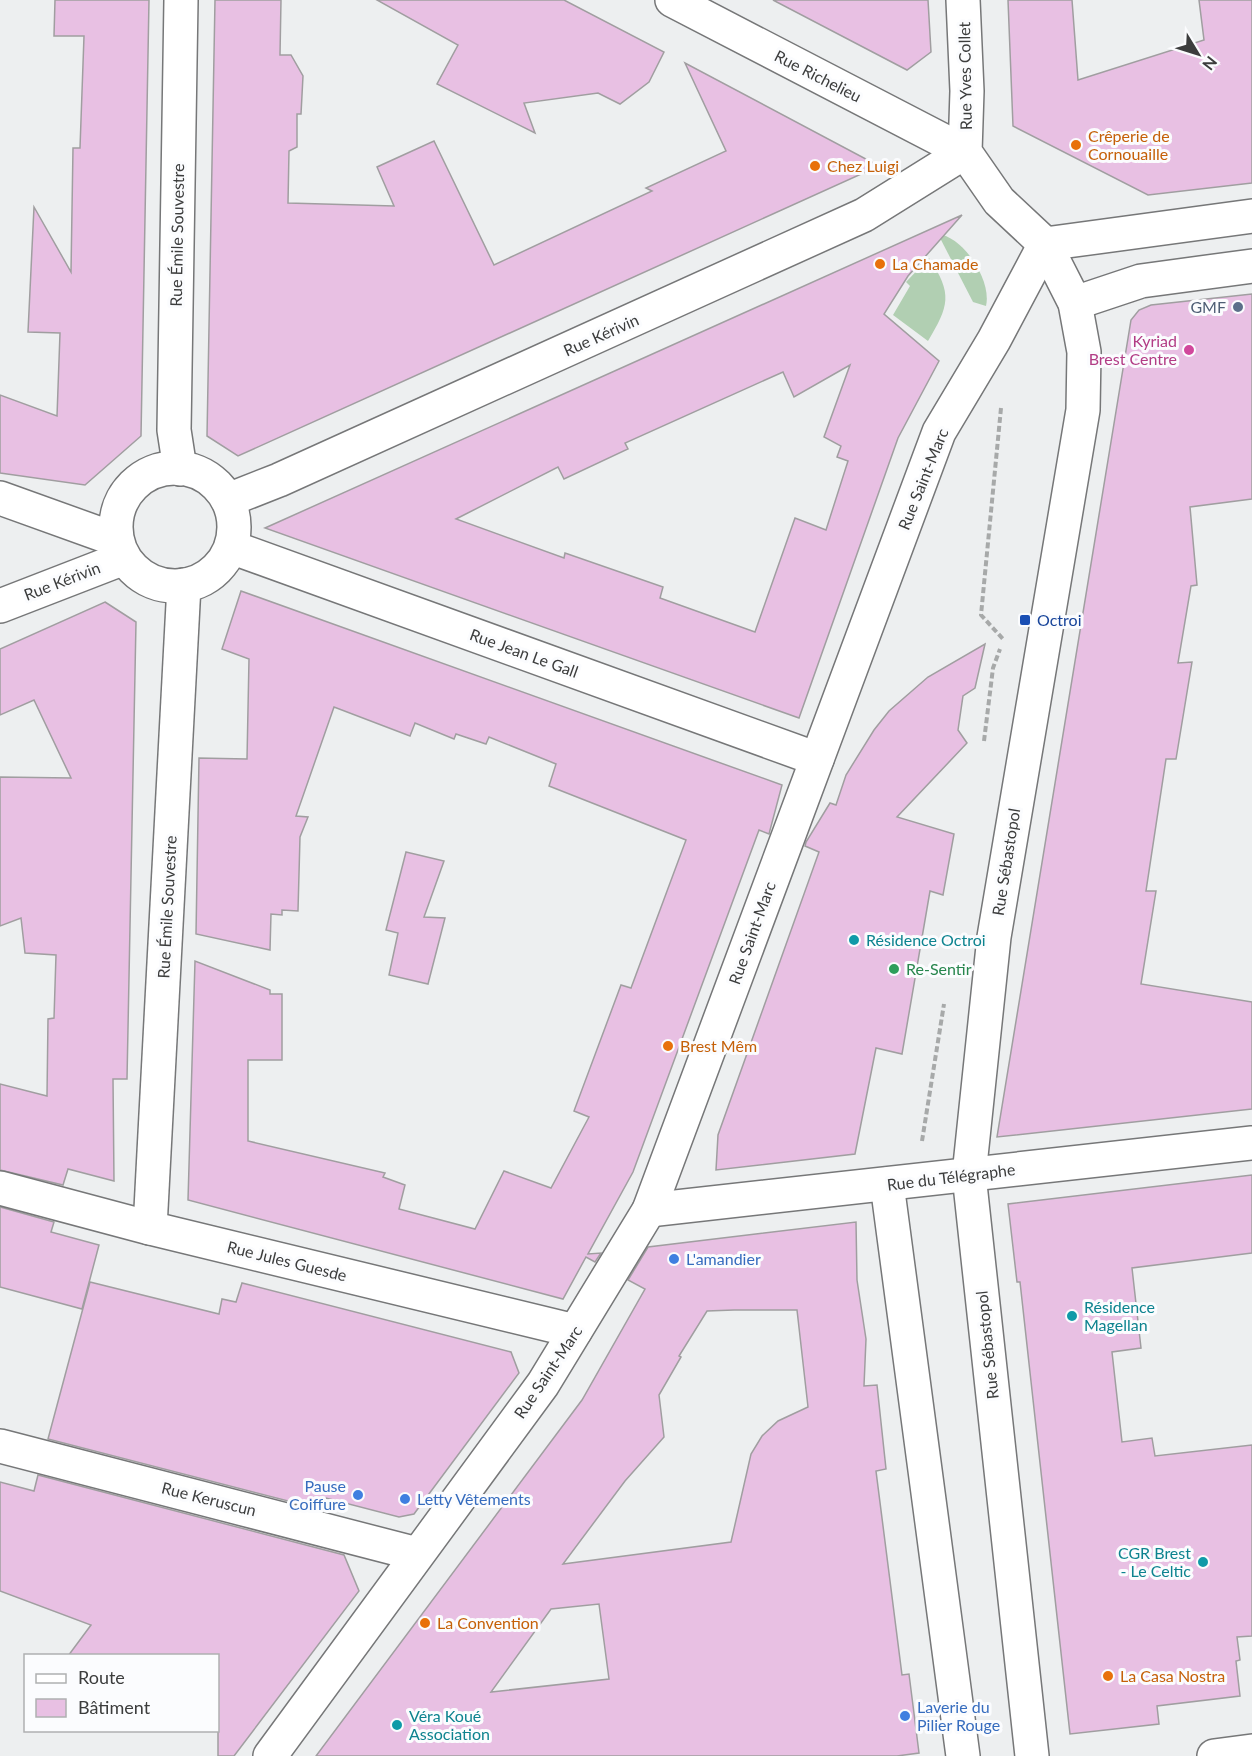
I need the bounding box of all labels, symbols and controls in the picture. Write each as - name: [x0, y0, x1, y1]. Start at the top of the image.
- street label: Rue Yves Collet: [954, 21, 975, 130]
- north arrow: [1168, 24, 1228, 84]
- street label: Rue Richelieu: [772, 46, 865, 106]
- text: N: [1199, 53, 1221, 74]
- place label: Crêperie de Cornouaille: [1088, 126, 1170, 163]
- marker: Crêperie de Cornouaille: [1069, 138, 1083, 152]
- place label: Chez Luigi: [827, 156, 899, 175]
- marker: Chez Luigi: [808, 159, 822, 173]
- street label: Rue Émile Souvestre: [166, 163, 187, 307]
- place label: La Chamade: [892, 254, 978, 273]
- marker: La Chamade: [873, 257, 887, 271]
- place label: GMF: [1190, 297, 1226, 316]
- marker: GMF: [1231, 300, 1245, 314]
- street label: Rue Kérivin: [560, 310, 641, 360]
- place label: Kyriad Brest Centre: [1089, 331, 1177, 368]
- marker: Kyriad Brest Centre: [1182, 343, 1196, 357]
- street label: Rue Saint-Marc: [894, 425, 952, 532]
- street label: Rue Kérivin: [21, 557, 103, 604]
- place label: Octroi: [1037, 610, 1082, 629]
- marker: Octroi: [1018, 613, 1032, 627]
- street label: Rue Jean Le Gall: [467, 624, 581, 681]
- street label: Rue Sébastopol: [988, 807, 1023, 917]
- street label: Rue Émile Souvestre: [153, 835, 180, 979]
- street label: Rue Saint-Marc: [724, 879, 779, 987]
- place label: Résidence Octroi: [866, 930, 986, 949]
- marker: Résidence Octroi: [847, 933, 861, 947]
- place label: Re-Sentir: [906, 959, 972, 978]
- marker: Re-Sentir: [887, 962, 901, 976]
- place label: Brest Mêm: [680, 1036, 757, 1055]
- marker: Brest Mêm: [661, 1039, 675, 1053]
- street label: Rue du Télégraphe: [886, 1159, 1016, 1194]
- street label: Rue Jules Guesde: [225, 1236, 349, 1285]
- place label: L'amandier: [686, 1249, 761, 1268]
- marker: L'amandier: [667, 1252, 681, 1266]
- street label: Rue Sébastopol: [971, 1290, 1002, 1400]
- place label: Résidence Magellan: [1084, 1297, 1155, 1334]
- marker: Résidence Magellan: [1065, 1309, 1079, 1323]
- street label: Rue Saint-Marc: [510, 1321, 586, 1422]
- place label: Pause Coiffure: [289, 1476, 346, 1513]
- street label: Rue Keruscun: [160, 1478, 258, 1519]
- marker: Pause Coiffure: [351, 1488, 365, 1502]
- place label: Letty Vêtements: [417, 1489, 531, 1508]
- marker: Letty Vêtements: [398, 1492, 412, 1506]
- place label: CGR Brest - Le Celtic: [1118, 1543, 1191, 1580]
- marker: CGR Brest - Le Celtic: [1196, 1555, 1210, 1569]
- place label: La Convention: [437, 1613, 539, 1632]
- marker: La Convention: [418, 1616, 432, 1630]
- legend: [24, 1654, 219, 1732]
- text: Route: [78, 1666, 125, 1688]
- place label: La Casa Nostra: [1120, 1666, 1225, 1685]
- marker: La Casa Nostra: [1101, 1669, 1115, 1683]
- text: Bâtiment: [78, 1696, 151, 1718]
- place label: Laverie du Pilier Rouge: [917, 1697, 1000, 1734]
- place label: Véra Koué Association: [409, 1706, 490, 1743]
- marker: Laverie du Pilier Rouge: [898, 1709, 912, 1723]
- marker: Véra Koué Association: [390, 1718, 404, 1732]

